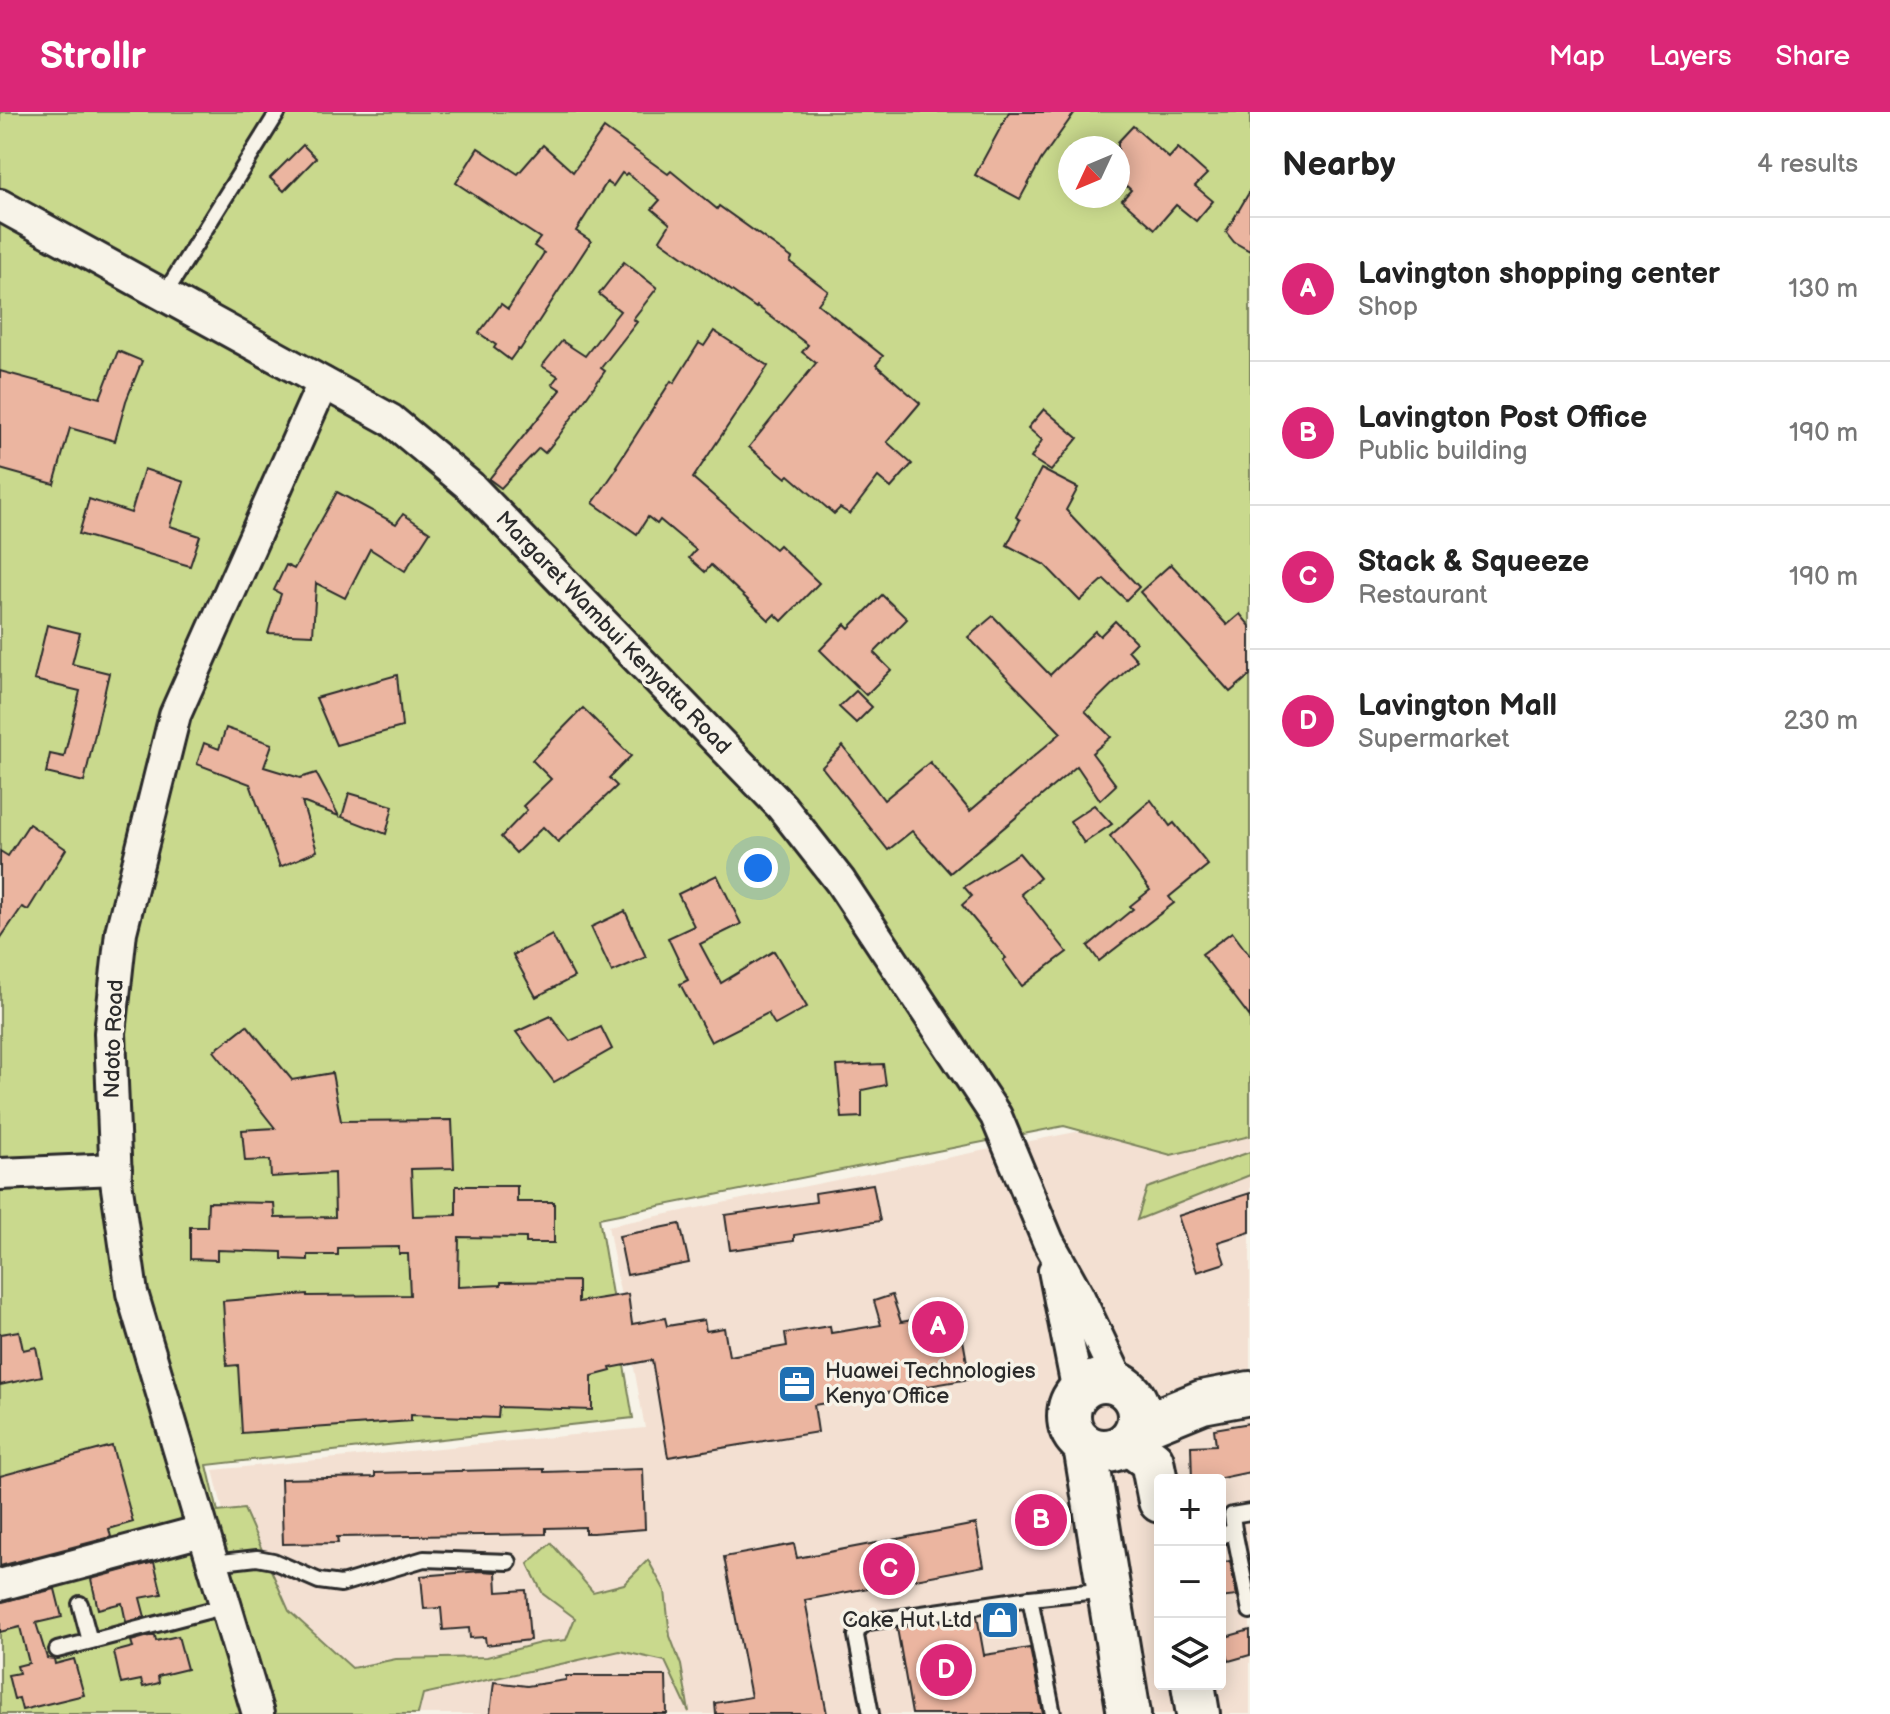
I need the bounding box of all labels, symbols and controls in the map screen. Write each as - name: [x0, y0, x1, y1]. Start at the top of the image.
- text: Strollr: [40, 34, 146, 79]
- text: Map: [1549, 40, 1605, 73]
- text: Layers: [1649, 40, 1732, 73]
- text: Share: [1776, 40, 1850, 73]
- north arrow: [1058, 136, 1130, 208]
- text: Nearby: [1282, 144, 1396, 185]
- text: 4 results: [1757, 149, 1858, 180]
- text: Lavington shopping center: [1358, 256, 1720, 292]
- text: A: [1300, 274, 1316, 305]
- text: 130 m: [1788, 274, 1858, 305]
- text: Shop: [1358, 292, 1418, 323]
- text: Lavington Post Office: [1358, 400, 1647, 436]
- text: B: [1299, 418, 1317, 449]
- text: 190 m: [1789, 418, 1858, 449]
- text: Public building: [1358, 436, 1527, 467]
- street label: Margaret Wambui Kenyatta Road: [490, 506, 736, 760]
- text: Stack & Squeeze: [1358, 544, 1589, 580]
- text: C: [1299, 562, 1317, 593]
- text: 190 m: [1789, 562, 1858, 593]
- text: Restaurant: [1358, 580, 1487, 611]
- text: Lavington Mall: [1358, 688, 1557, 724]
- text: D: [1299, 706, 1317, 737]
- text: 230 m: [1783, 706, 1858, 737]
- text: Supermarket: [1358, 724, 1509, 755]
- your location: [738, 848, 778, 888]
- street label: Ndoto Road: [98, 979, 130, 1099]
- pin: A: [912, 1297, 964, 1357]
- place label: Huawei Technologies Kenya Office: [825, 1358, 1036, 1410]
- office icon: Huawei Technologies Kenya Office: [776, 1363, 818, 1405]
- map controls: [1154, 1474, 1226, 1690]
- button: +: [1154, 1474, 1226, 1546]
- pin: B: [1015, 1490, 1067, 1550]
- pin: C: [863, 1539, 915, 1599]
- button: −: [1154, 1546, 1226, 1618]
- shop icon: Cake Hut Ltd: [979, 1599, 1021, 1641]
- place label: Cake Hut Ltd: [842, 1607, 972, 1634]
- button: layers: [1154, 1618, 1226, 1690]
- pin: D: [920, 1640, 972, 1700]

